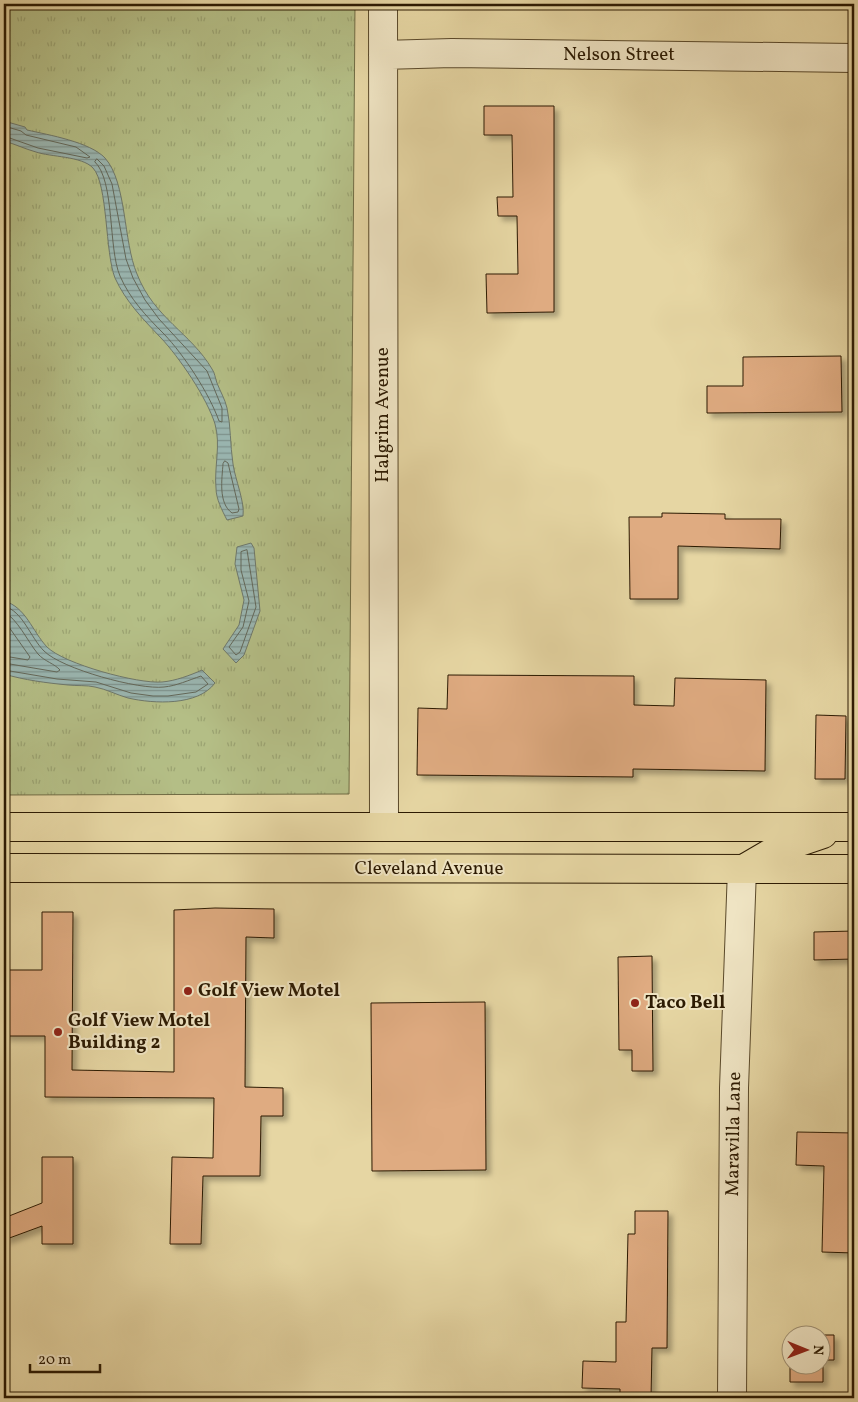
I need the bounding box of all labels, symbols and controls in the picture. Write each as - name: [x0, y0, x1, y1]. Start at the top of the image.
- street label: Nelson Street: [563, 42, 675, 68]
- street label: Halgrim Avenue: [370, 347, 396, 483]
- street label: Cleveland Avenue: [355, 856, 503, 882]
- place label: Golf View Motel: [198, 978, 340, 1004]
- marker: Golf View Motel: [182, 985, 194, 997]
- place label: Taco Bell: [645, 990, 725, 1016]
- marker: Taco Bell: [629, 997, 641, 1009]
- place label: Golf View Motel Building 2: [68, 1008, 210, 1056]
- marker: Golf View Motel Building 2: [52, 1026, 64, 1038]
- street label: Maravilla Lane: [720, 1071, 748, 1197]
- north arrow: [780, 1324, 830, 1374]
- scale bar: [30, 1342, 100, 1374]
- text: N: [808, 1345, 827, 1355]
- text: 20 m: [38, 1350, 71, 1371]

